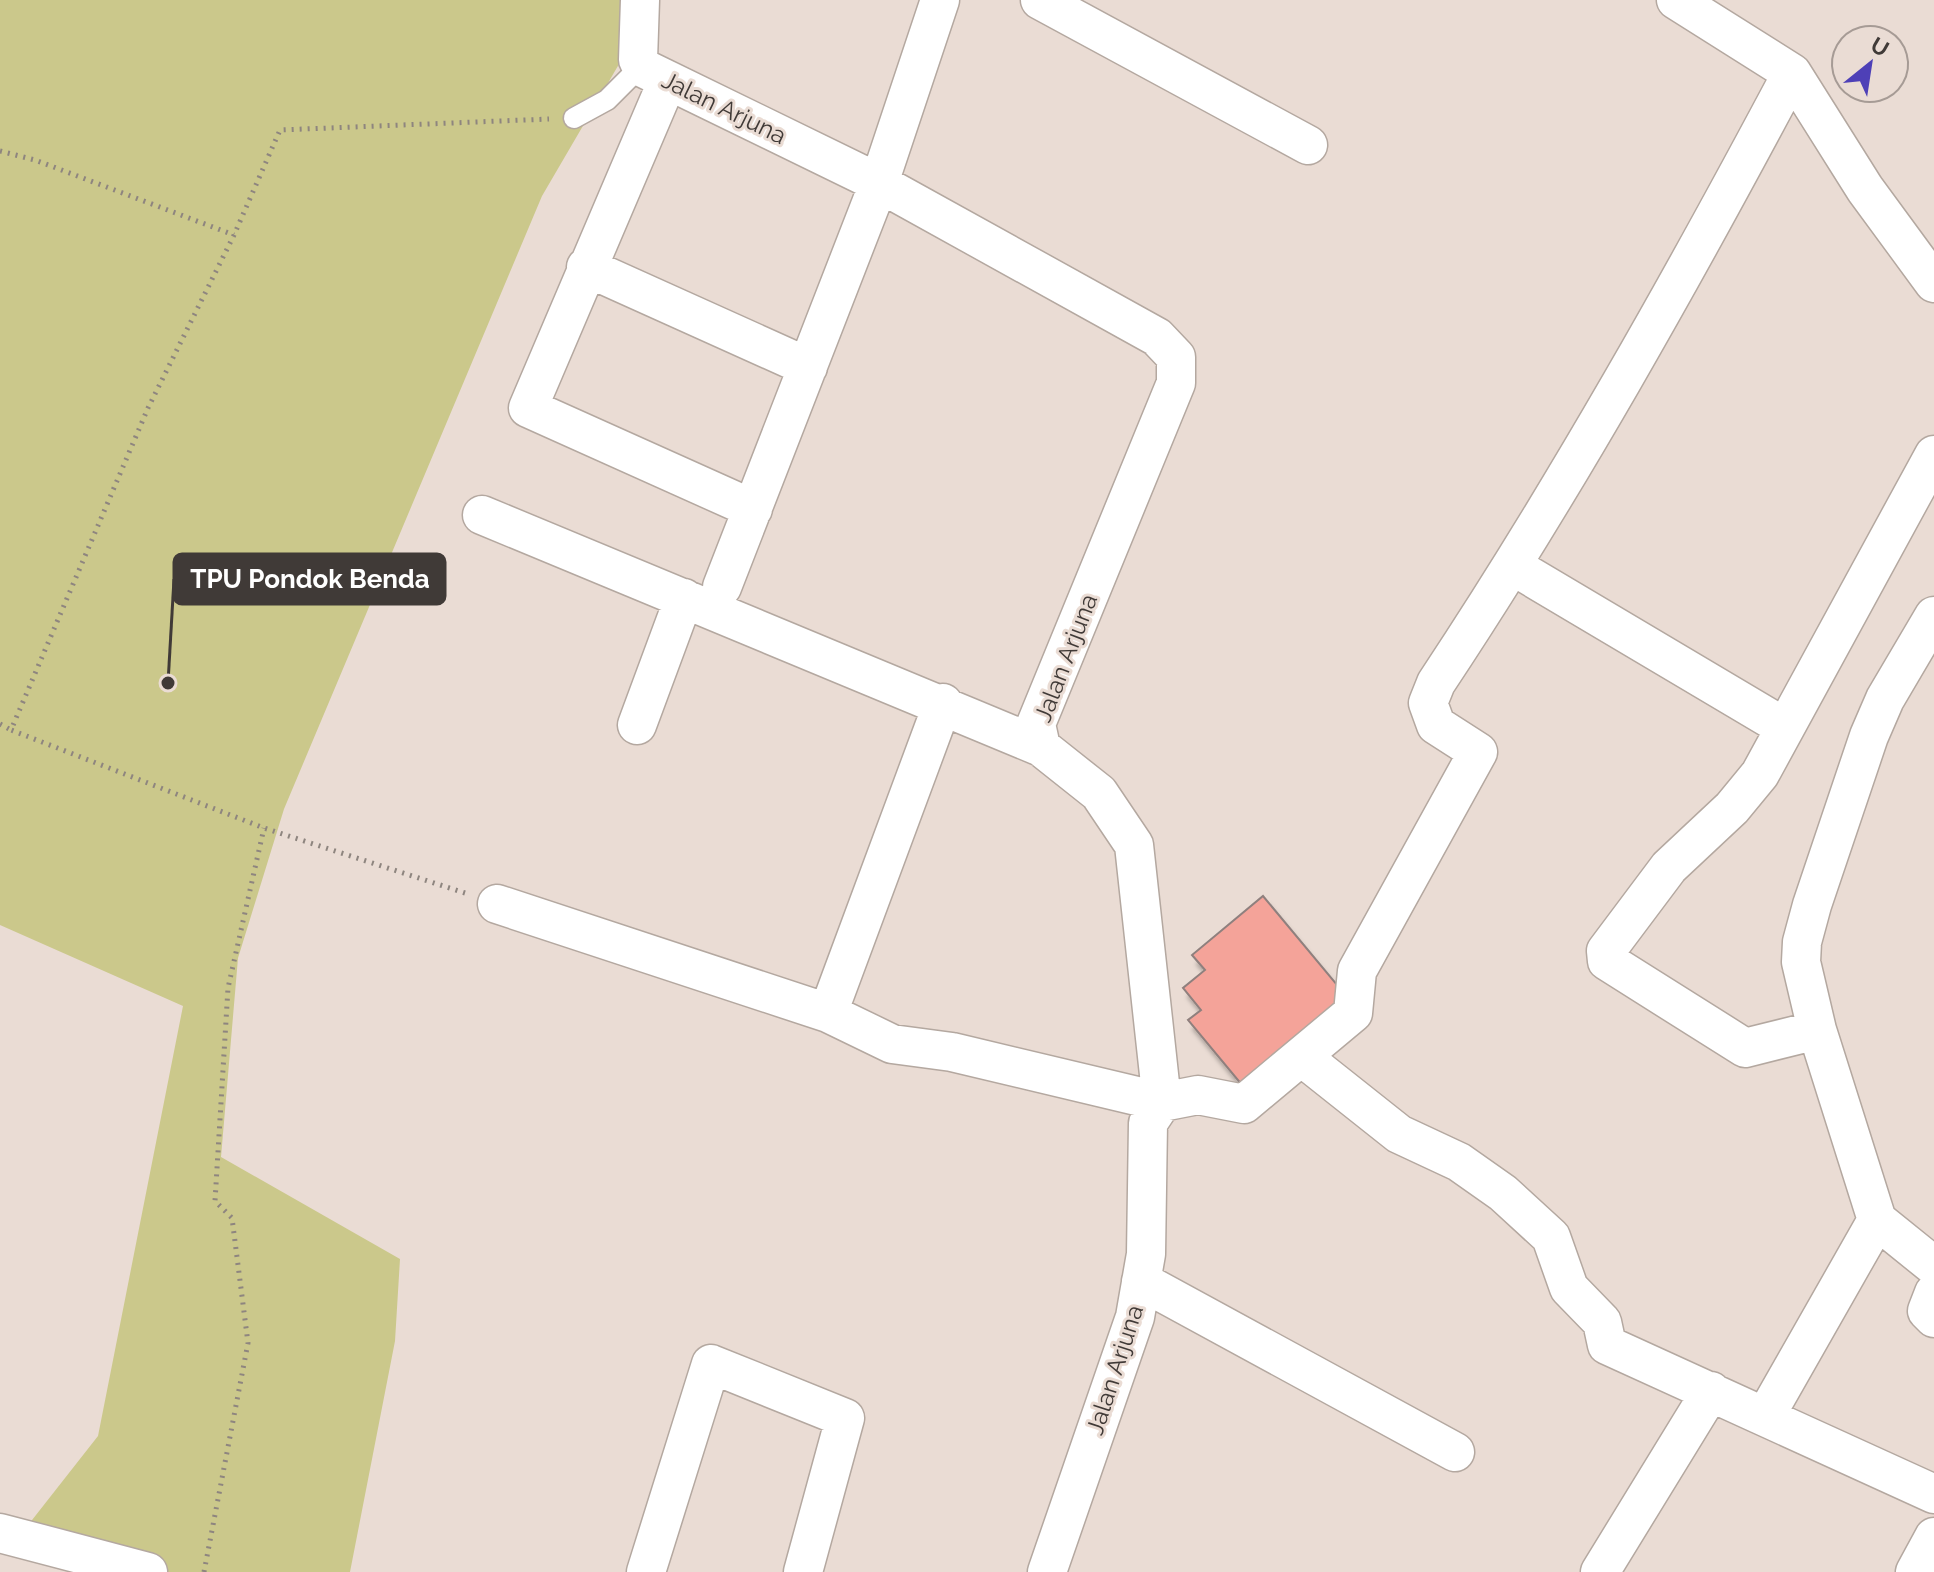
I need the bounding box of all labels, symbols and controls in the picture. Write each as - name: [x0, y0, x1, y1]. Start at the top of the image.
- north arrow: [1830, 24, 1910, 104]
- text: U: [1866, 31, 1894, 62]
- street label: Jalan Arjuna: [657, 65, 791, 150]
- callout: TPU Pondok Benda: [174, 554, 445, 604]
- text: TPU Pondok Benda: [190, 564, 430, 594]
- street label: Jalan Arjuna: [1028, 590, 1103, 726]
- street label: Jalan Arjuna: [1080, 1301, 1149, 1438]

